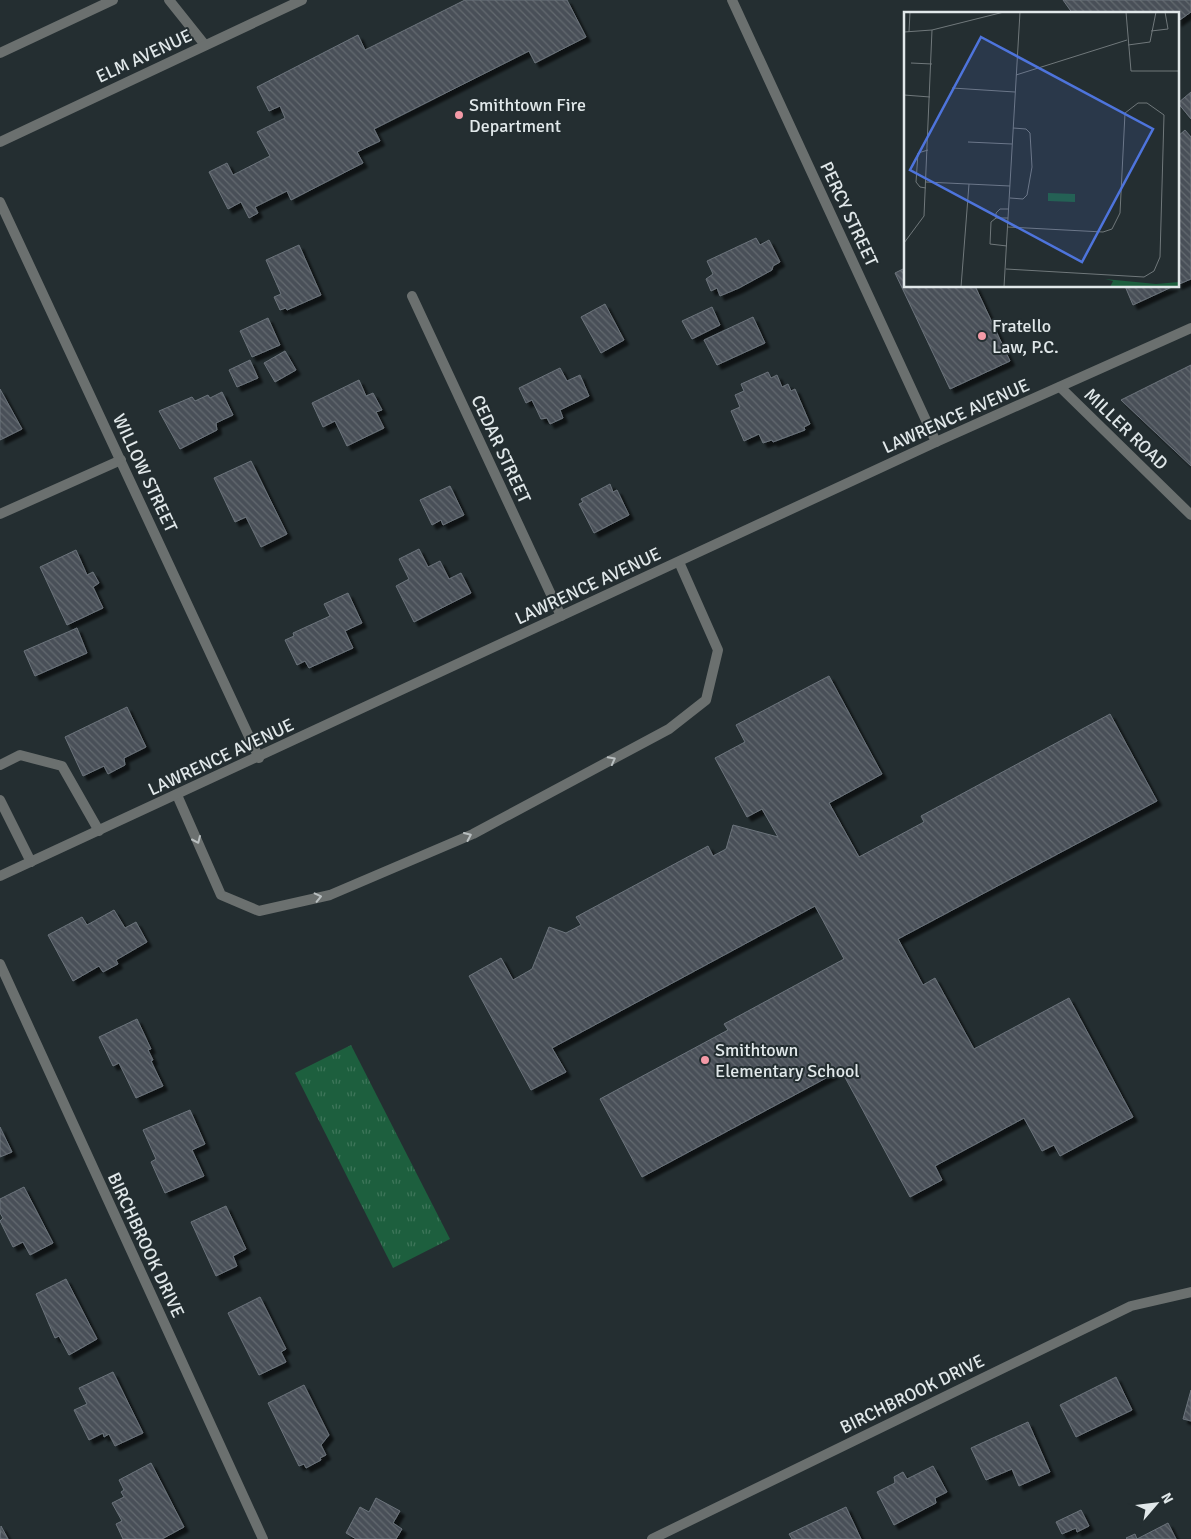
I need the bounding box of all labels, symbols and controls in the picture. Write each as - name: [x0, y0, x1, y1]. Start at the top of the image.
- inset map: [904, 12, 1178, 288]
- street label: ELM AVENUE: [93, 24, 195, 88]
- place label: Smithtown Fire Department: [469, 94, 586, 137]
- marker: Smithtown Fire Department: [453, 109, 465, 121]
- street label: PERCY STREET: [815, 158, 883, 270]
- place label: Fratello Law, P.C.: [992, 315, 1059, 358]
- marker: Fratello Law, P.C.: [976, 330, 988, 342]
- street label: LAWRENCE AVENUE: [879, 374, 1033, 458]
- street label: MILLER ROAD: [1080, 384, 1172, 474]
- street label: CEDAR STREET: [466, 391, 536, 507]
- street label: WILLOW STREET: [108, 410, 182, 536]
- street label: LAWRENCE AVENUE: [512, 543, 664, 629]
- street label: LAWRENCE AVENUE: [145, 714, 297, 800]
- one-way arrow: [607, 756, 616, 766]
- one-way arrow: [463, 831, 472, 842]
- one-way arrow: [190, 835, 201, 844]
- one-way arrow: [314, 892, 323, 903]
- place label: Smithtown Elementary School: [715, 1039, 860, 1082]
- marker: Smithtown Elementary School: [699, 1054, 711, 1066]
- street label: BIRCHBROOK DRIVE: [103, 1169, 189, 1321]
- street label: BIRCHBROOK DRIVE: [836, 1350, 988, 1438]
- north arrow: [1131, 1479, 1181, 1529]
- text: N: [1157, 1490, 1177, 1506]

